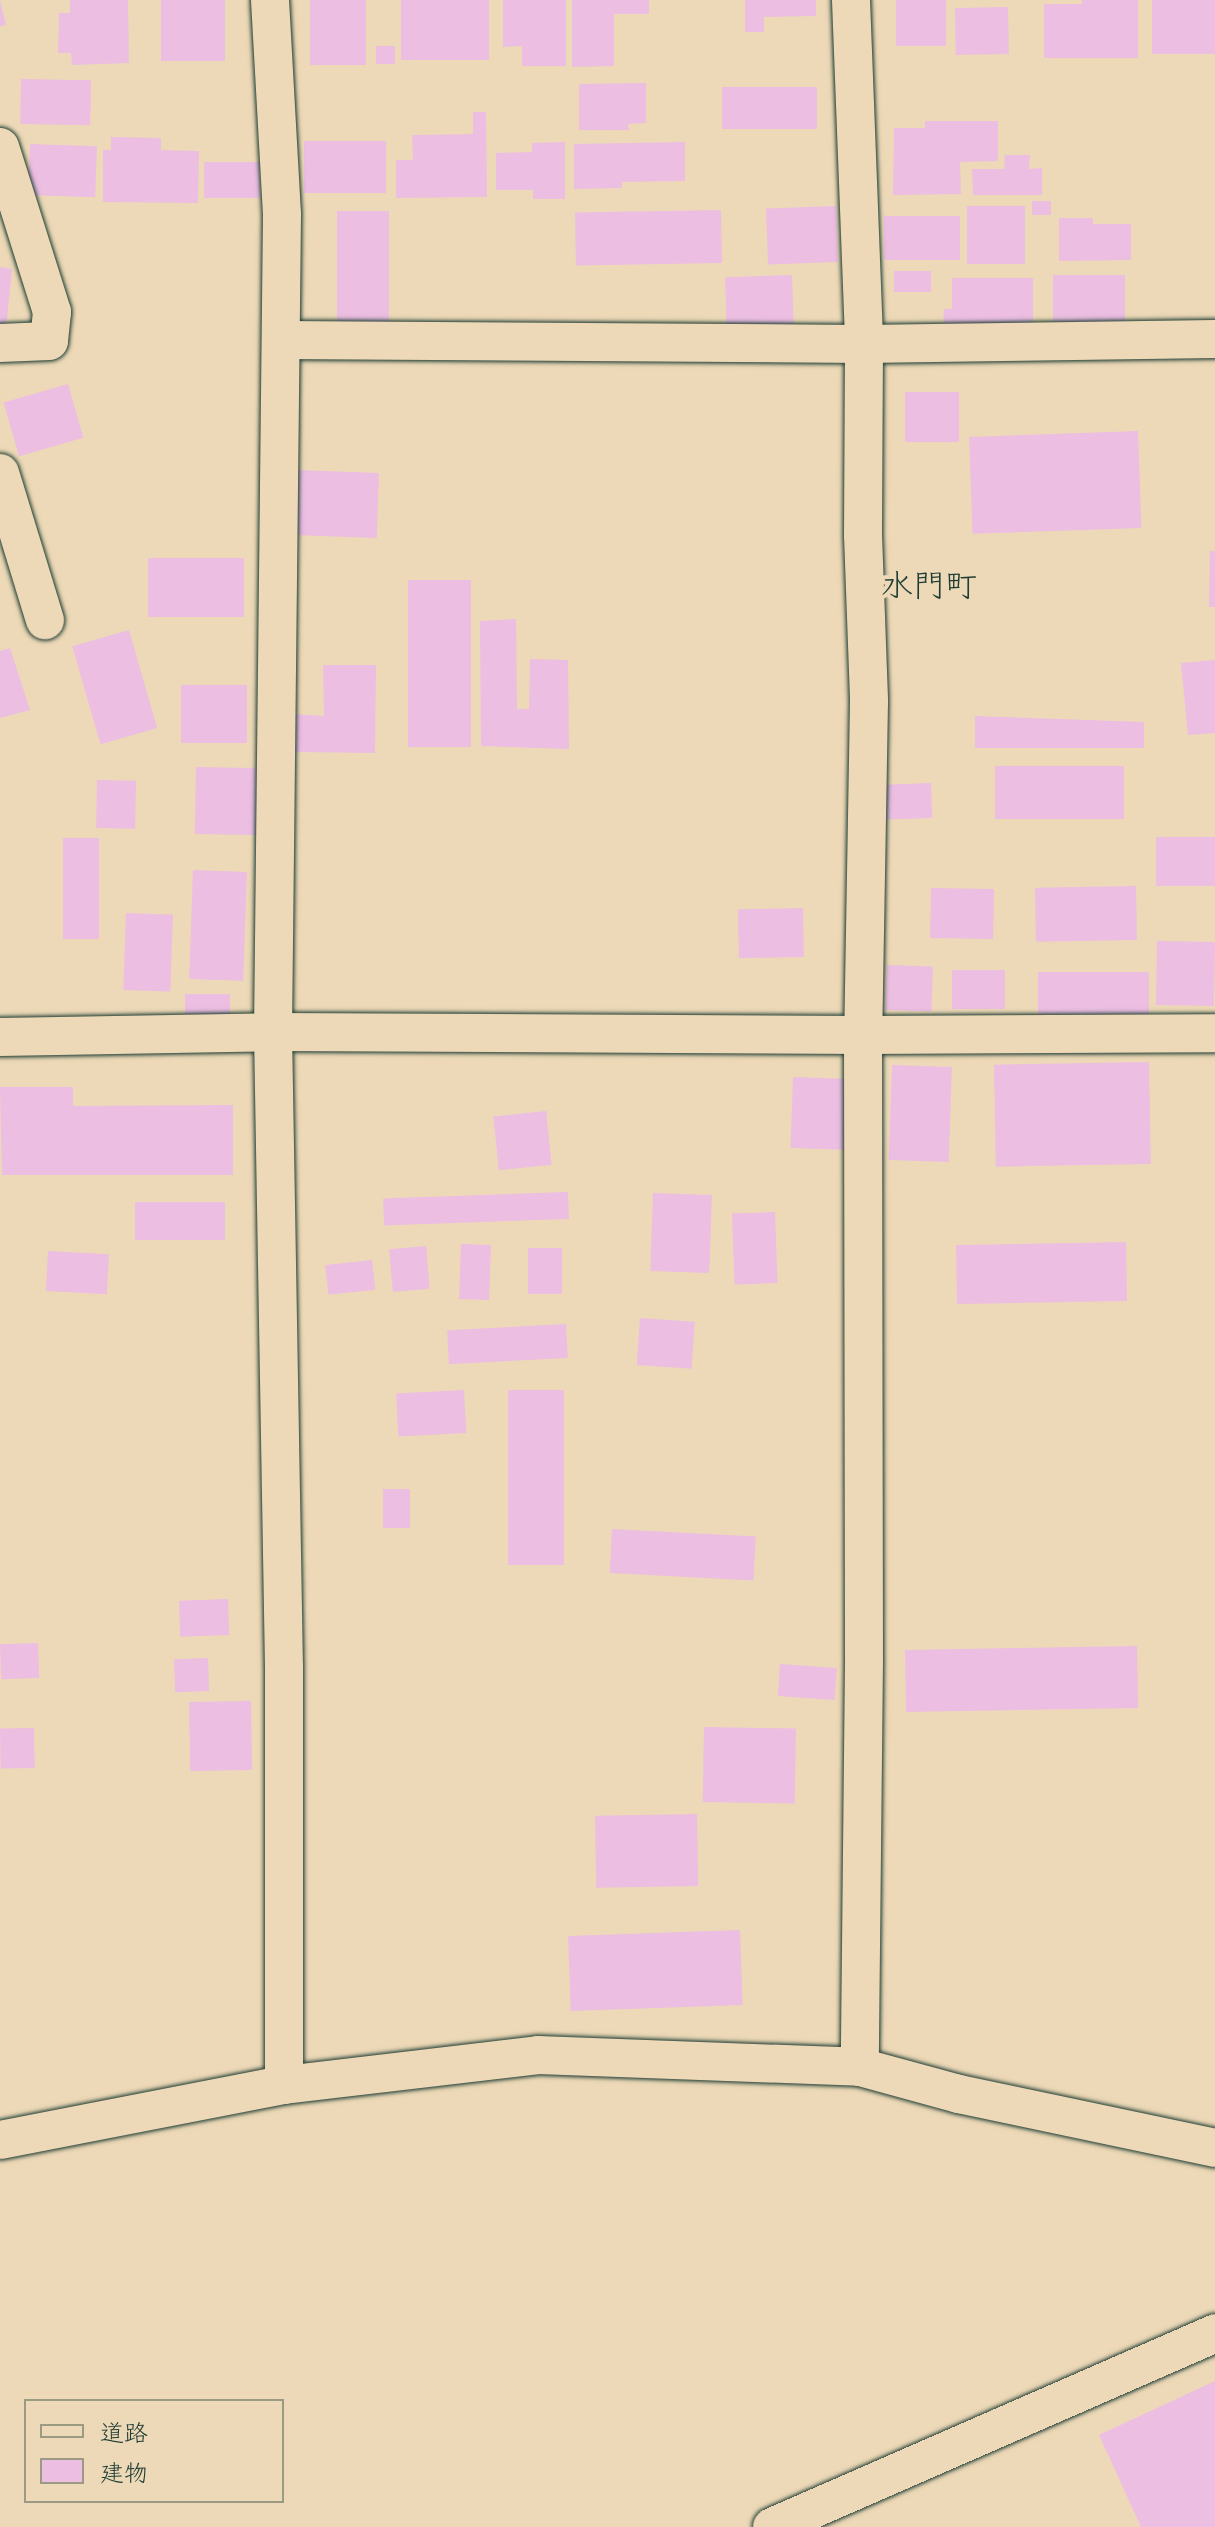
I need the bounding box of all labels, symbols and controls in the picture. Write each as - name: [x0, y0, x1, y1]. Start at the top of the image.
- district label: 水門町: [881, 568, 977, 606]
- legend: [24, 2399, 284, 2503]
- text: 道路: [100, 2419, 148, 2450]
- text: 建物: [100, 2459, 148, 2490]

